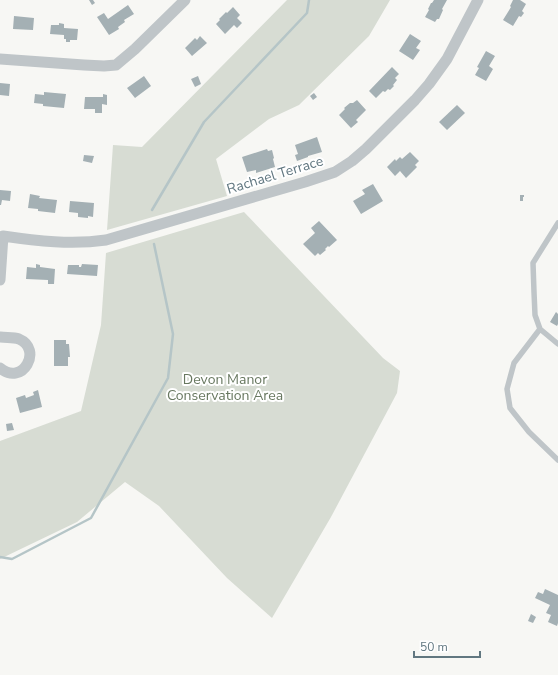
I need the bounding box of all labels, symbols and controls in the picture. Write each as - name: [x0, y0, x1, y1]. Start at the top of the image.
- street label: Rachael Terrace: [225, 151, 325, 199]
- park label: Devon Manor Conservation Area: [167, 370, 283, 405]
- scale bar: [414, 633, 480, 659]
- text: 50 m: [420, 639, 448, 655]

